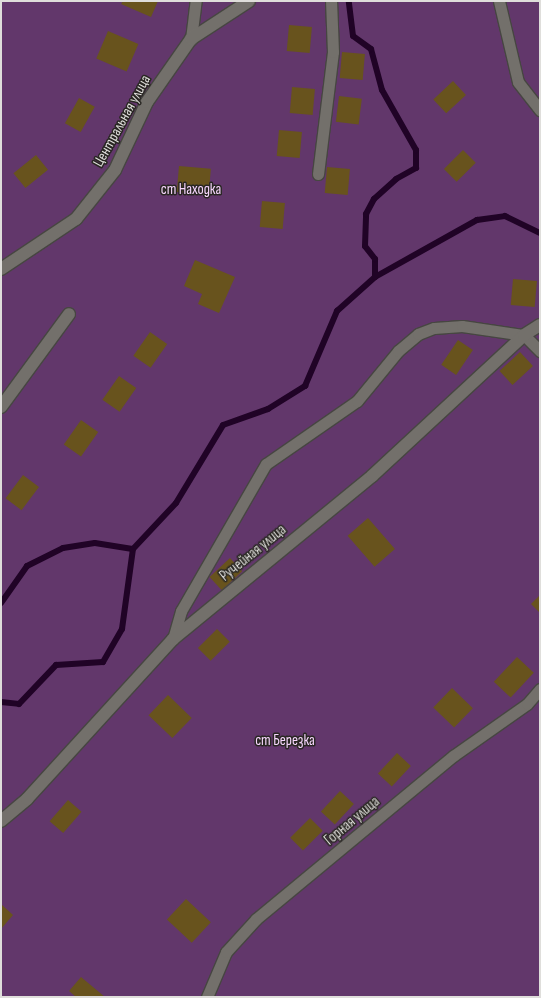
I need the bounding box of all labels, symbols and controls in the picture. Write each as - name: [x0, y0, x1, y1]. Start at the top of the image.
- street label: Центральная улица: [89, 72, 155, 170]
- park label: ст Находка: [161, 181, 221, 199]
- street label: Ручейная улица: [216, 521, 290, 585]
- park label: ст Березка: [255, 732, 315, 750]
- street label: Горная улица: [321, 793, 383, 849]

